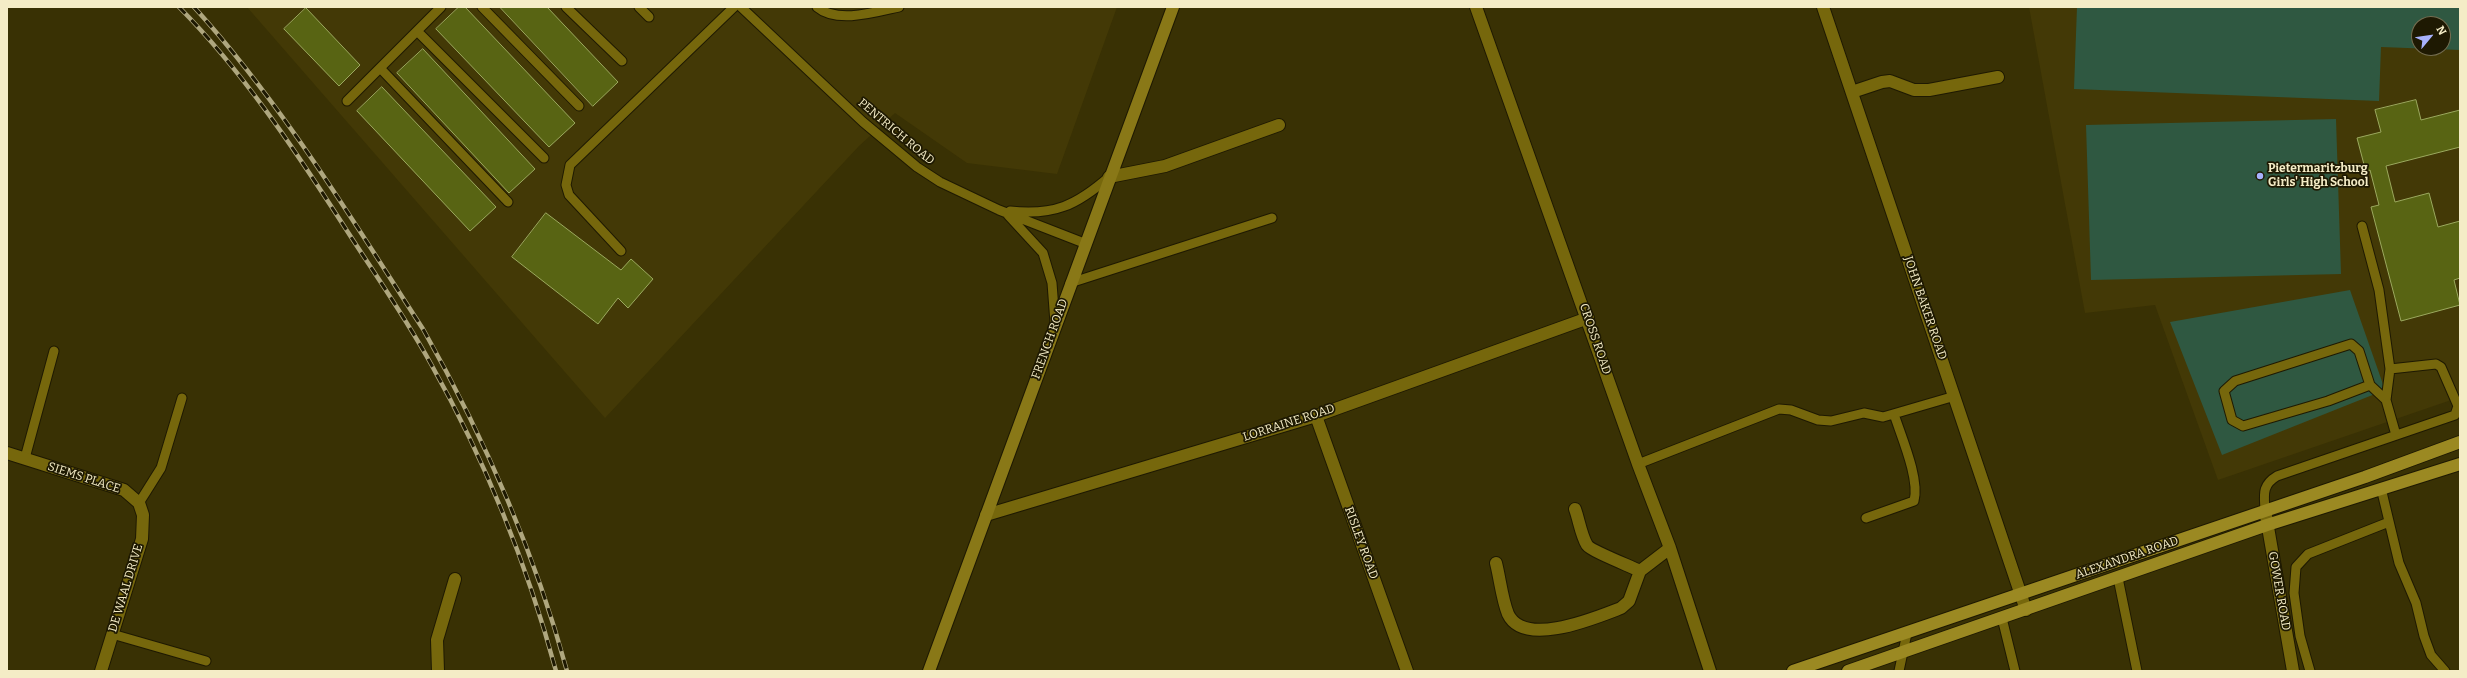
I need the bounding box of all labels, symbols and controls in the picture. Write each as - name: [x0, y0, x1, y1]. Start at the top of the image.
- north arrow: [2411, 16, 2451, 56]
- text: N: [2433, 24, 2449, 37]
- street label: PENTRICH ROAD: [855, 96, 937, 168]
- place label: Pietermaritzburg Girls' High School: [2268, 162, 2368, 190]
- marker: Pietermaritzburg Girls' High School: [2255, 171, 2265, 181]
- street label: JOHN BAKER ROAD: [1901, 254, 1949, 362]
- street label: FRENCH ROAD: [1029, 297, 1071, 381]
- street label: CROSS ROAD: [1576, 302, 1614, 376]
- street label: LORRAINE ROAD: [1241, 401, 1337, 445]
- street label: SIEMS PLACE: [46, 459, 122, 497]
- street label: RISLEY ROAD: [1341, 505, 1381, 581]
- street label: ALEXANDRA ROAD: [2074, 534, 2180, 582]
- street label: DE WAAL DRIVE: [106, 542, 146, 634]
- street label: GOWER ROAD: [2265, 550, 2293, 632]

